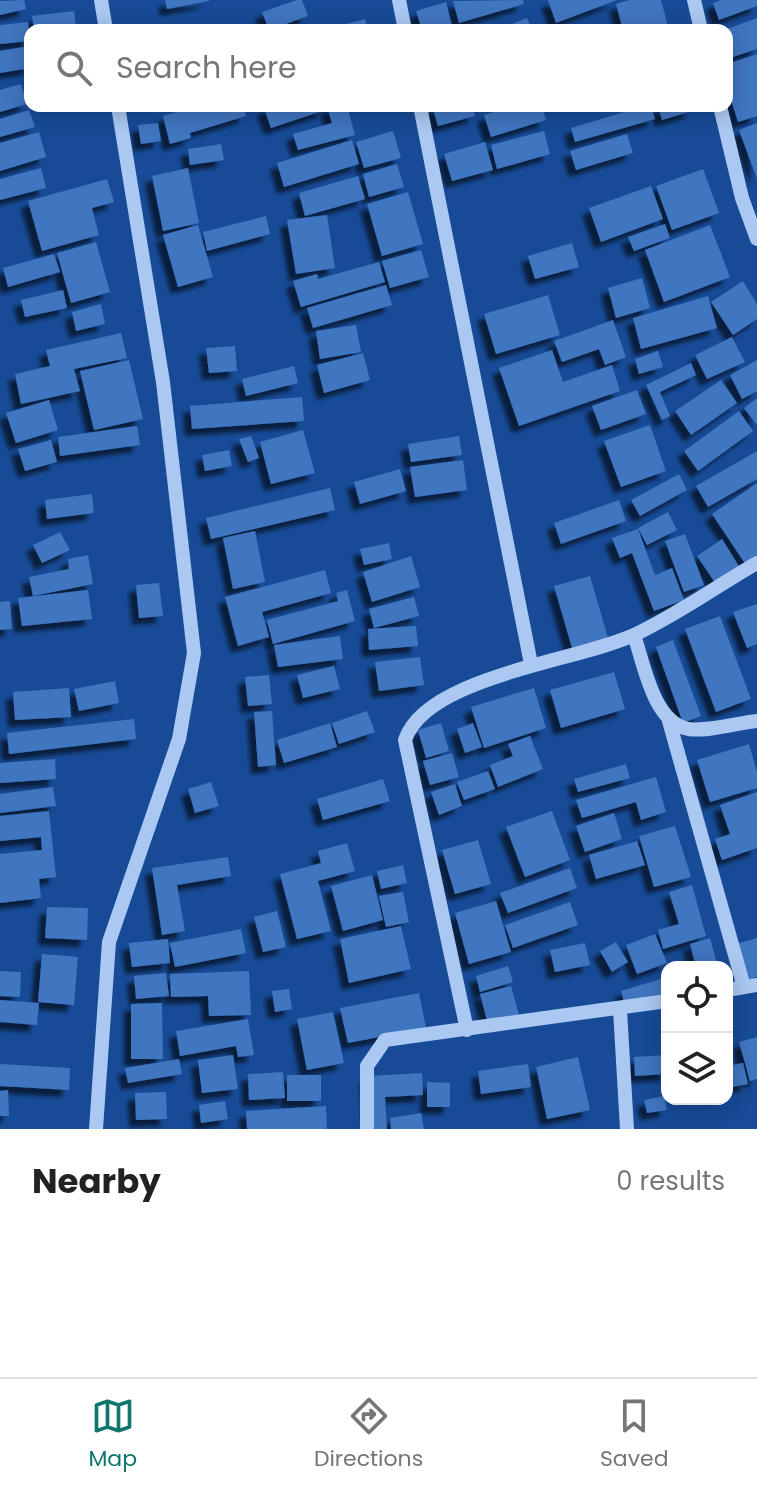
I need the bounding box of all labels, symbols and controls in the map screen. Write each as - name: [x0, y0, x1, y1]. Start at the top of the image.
- search box: [24, 24, 733, 112]
- icon: search: [52, 46, 96, 90]
- text: Search here: [116, 46, 297, 89]
- map controls: [661, 961, 733, 1105]
- button: locate: [661, 961, 733, 1033]
- button: layers: [661, 1033, 733, 1105]
- text: Nearby: [32, 1157, 161, 1205]
- text: 0 results: [616, 1163, 725, 1199]
- tab: Map: [88, 1394, 137, 1475]
- tab: Directions: [314, 1394, 423, 1475]
- tab: Saved: [600, 1394, 669, 1475]

